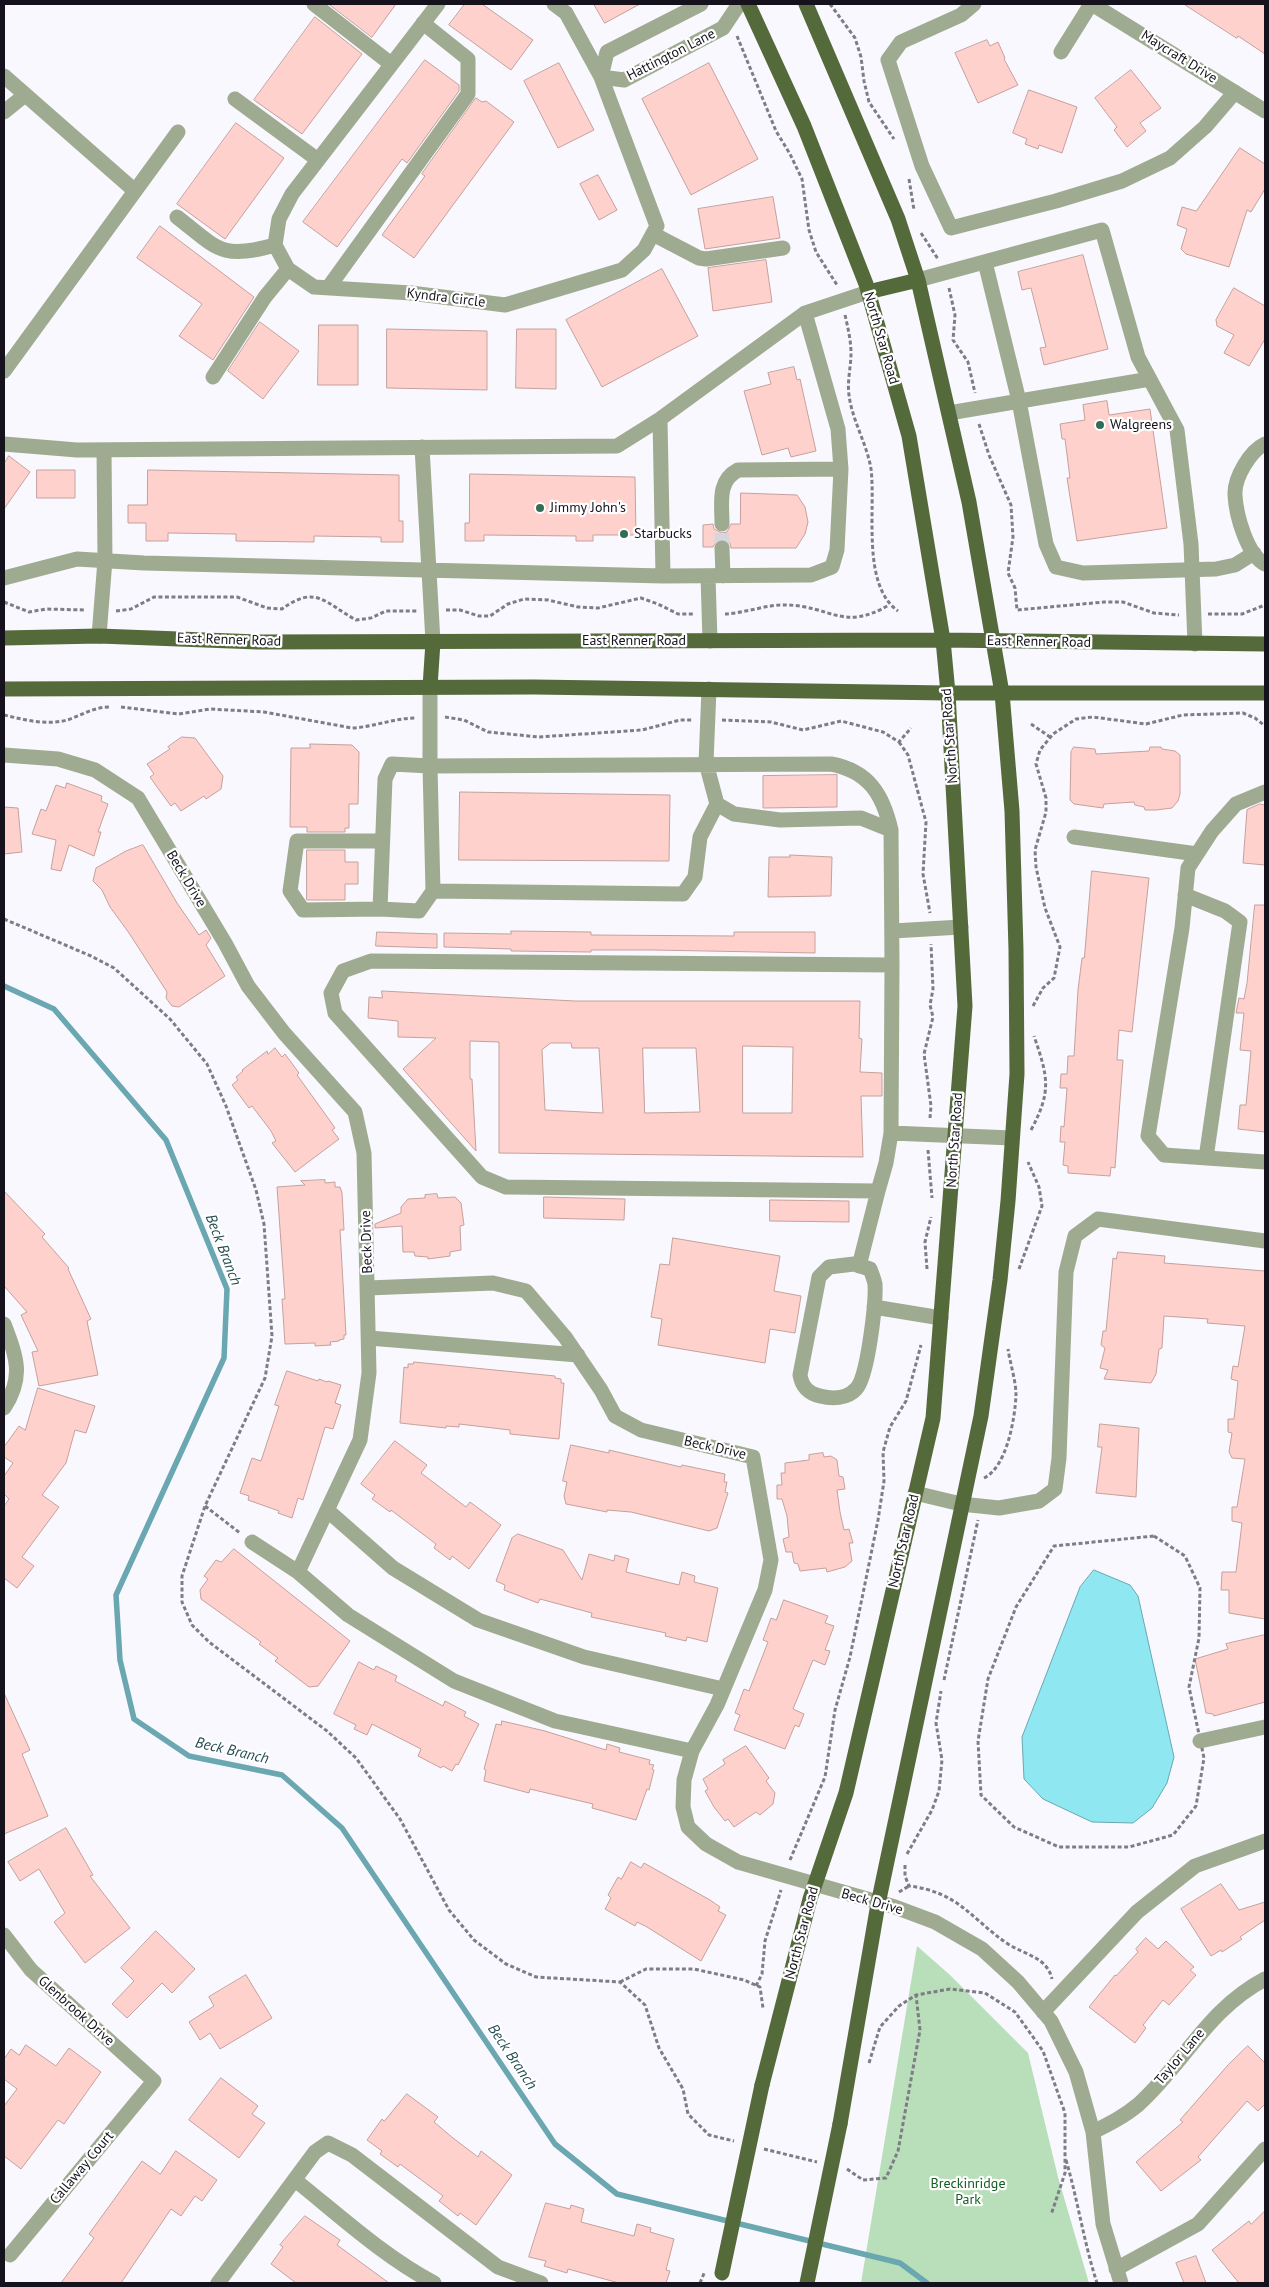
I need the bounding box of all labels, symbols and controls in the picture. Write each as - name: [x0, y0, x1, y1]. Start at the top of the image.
- street label: Hattington Lane: [624, 26, 718, 84]
- street label: Maycraft Drive: [1138, 27, 1220, 87]
- street label: Kyndra Circle: [406, 285, 486, 311]
- street label: North Star Road: [860, 290, 902, 386]
- place label: Walgreens: [1110, 417, 1172, 433]
- marker: Walgreens: [1094, 419, 1106, 431]
- place label: Jimmy John's: [550, 500, 626, 516]
- marker: Jimmy John's: [534, 502, 546, 514]
- place label: Starbucks: [634, 526, 692, 542]
- marker: Starbucks: [618, 528, 630, 540]
- street label: East Renner Road: [177, 630, 281, 650]
- street label: East Renner Road: [582, 633, 686, 649]
- street label: East Renner Road: [987, 633, 1091, 651]
- street label: North Star Road: [938, 688, 962, 784]
- street label: Beck Drive: [163, 848, 209, 910]
- street label: North Star Road: [943, 1092, 967, 1188]
- street label: Beck Drive: [358, 1210, 376, 1274]
- water label: Beck Branch: [201, 1212, 245, 1288]
- street label: Beck Drive: [682, 1433, 748, 1463]
- street label: North Star Road: [885, 1493, 923, 1589]
- water label: Beck Branch: [193, 1734, 271, 1768]
- street label: North Star Road: [782, 1885, 822, 1981]
- street label: Beck Drive: [839, 1885, 905, 1919]
- street label: Glenbrook Drive: [34, 1972, 118, 2050]
- water label: Beck Branch: [484, 2021, 540, 2093]
- street label: Taylor Lane: [1152, 2025, 1208, 2089]
- street label: Callaway Court: [47, 2128, 117, 2208]
- park label: Breckinridge Park: [931, 2176, 1005, 2208]

